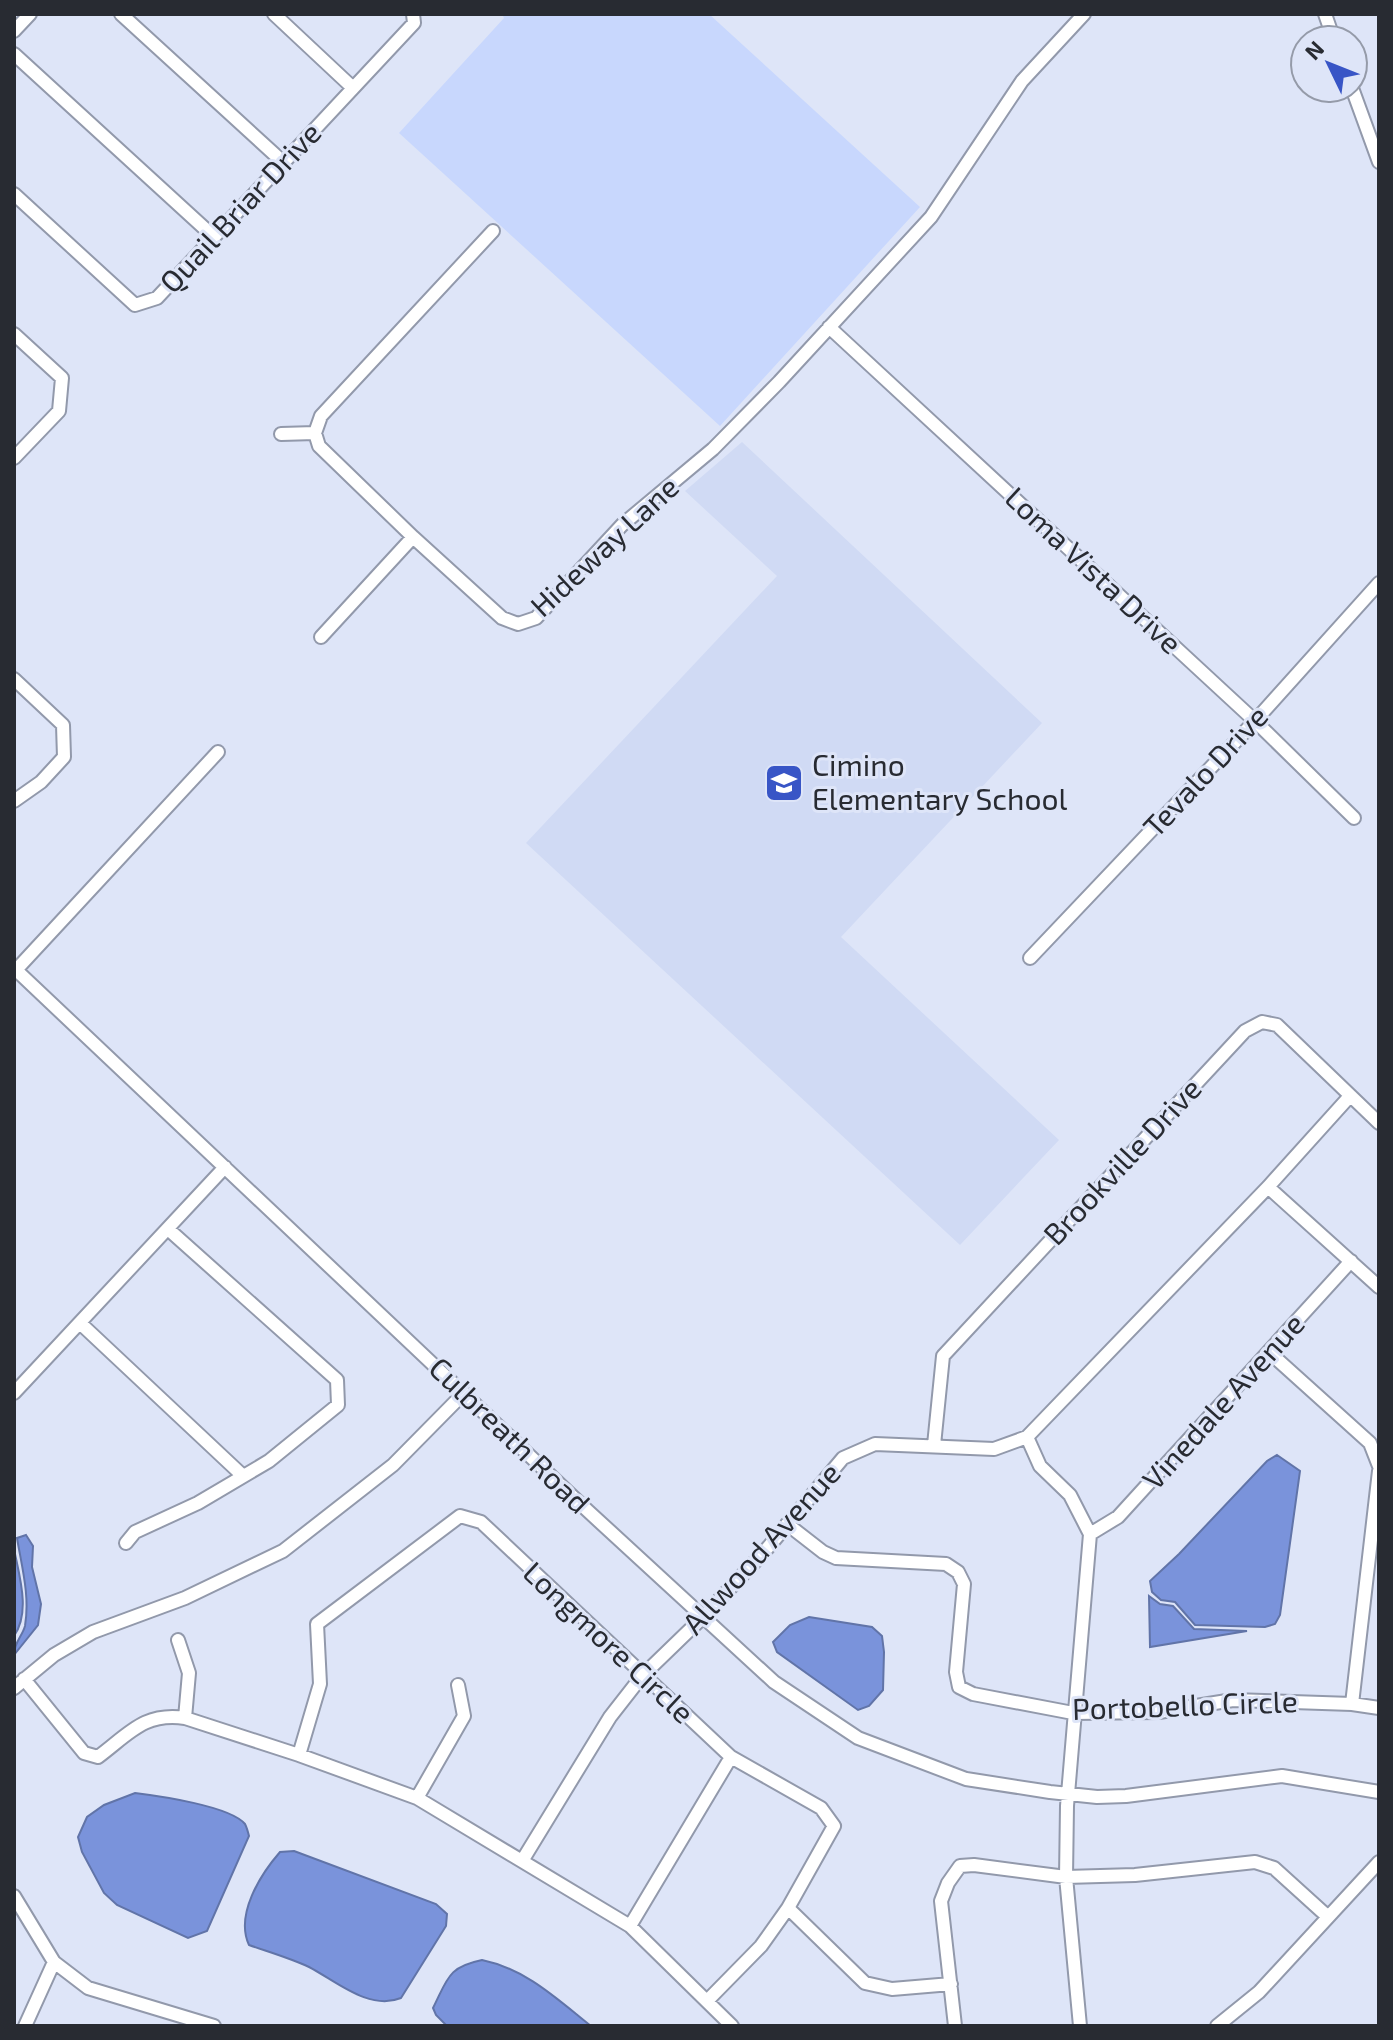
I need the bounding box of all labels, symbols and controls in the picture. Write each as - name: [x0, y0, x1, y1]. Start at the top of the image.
- north arrow: [1289, 24, 1369, 104]
- text: N: [1299, 35, 1329, 64]
- street label: Quail Briar Drive: [151, 114, 328, 299]
- street label: Hideway Lane: [522, 468, 685, 623]
- street label: Loma Vista Drive: [999, 479, 1190, 660]
- street label: Tevalo Drive: [1135, 698, 1274, 844]
- place label: Cimino Elementary School: [812, 746, 1067, 816]
- school or university icon: Cimino Elementary School: [763, 762, 805, 804]
- street label: Brookville Drive: [1035, 1070, 1208, 1251]
- street label: Vinedale Avenue: [1134, 1305, 1311, 1496]
- street label: Culbreath Road: [423, 1349, 598, 1520]
- street label: Allwood Avenue: [674, 1454, 847, 1641]
- street label: Longmore Circle: [517, 1553, 702, 1730]
- street label: Portobello Circle: [1072, 1682, 1298, 1726]

